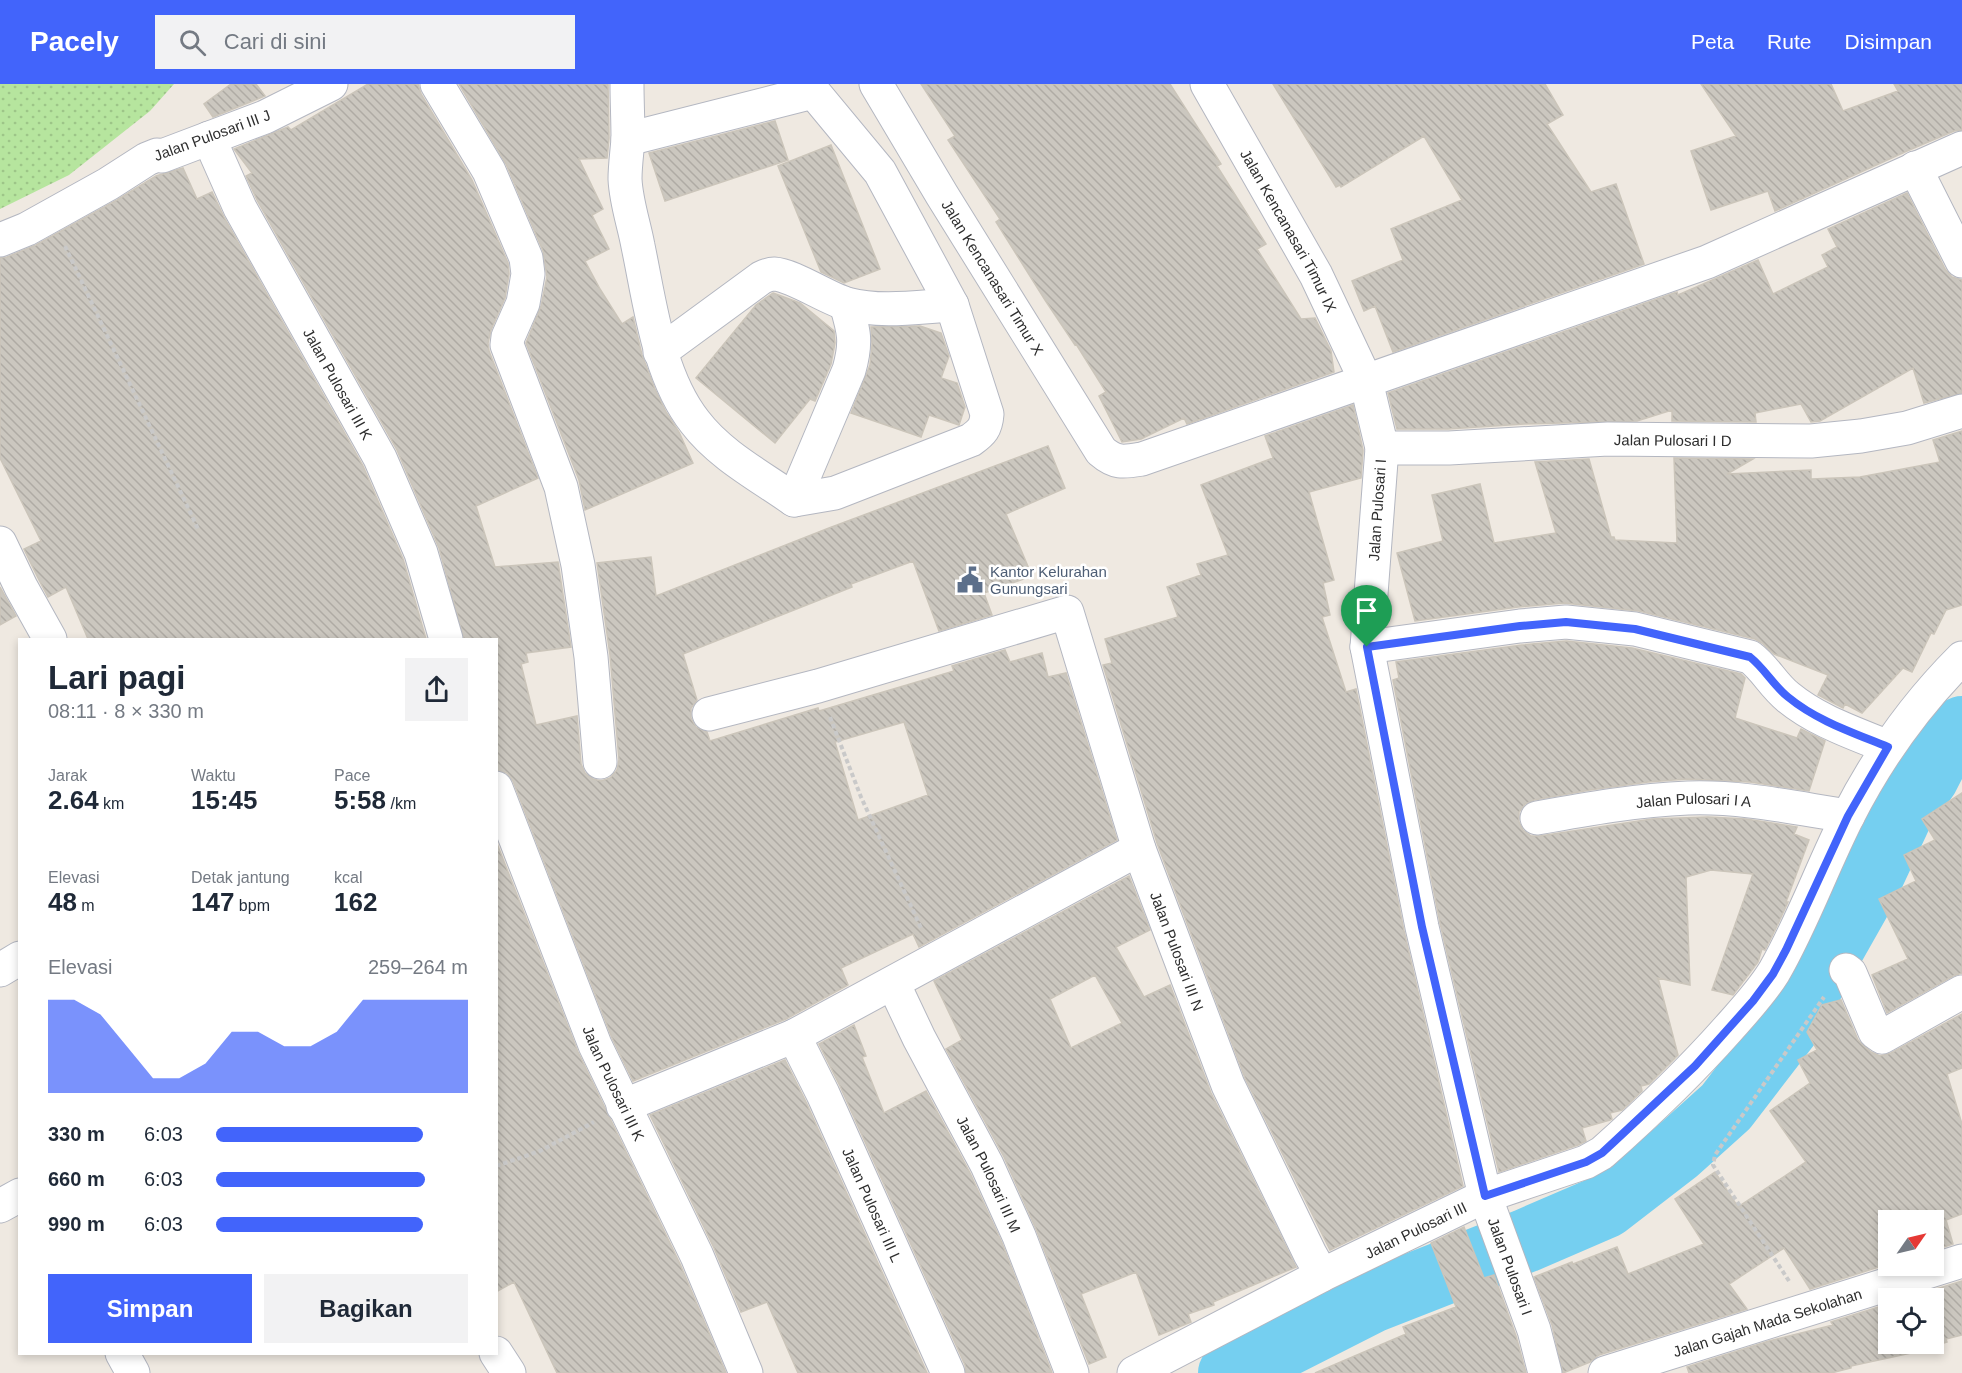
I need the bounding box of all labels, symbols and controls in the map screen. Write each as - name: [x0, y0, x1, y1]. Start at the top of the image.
- search box: [155, 15, 575, 69]
- text: Pacely: [30, 26, 119, 57]
- icon: search: [176, 26, 209, 59]
- text: Cari di sini: [224, 29, 326, 54]
- text: Peta: [1691, 30, 1734, 53]
- text: Rute: [1767, 30, 1811, 53]
- text: Disimpan: [1844, 30, 1932, 53]
- street label: Jalan Pulosari III J: [152, 106, 272, 164]
- street label: Jalan Kencanasari Timur IX: [1237, 146, 1341, 315]
- street label: Jalan Kencanasari Timur X: [939, 197, 1048, 358]
- street label: Jalan Pulosari III K: [300, 325, 376, 443]
- street label: Jalan Pulosari I D: [1614, 431, 1732, 449]
- street label: Jalan Pulosari I: [1365, 458, 1389, 562]
- place label: Kantor Kelurahan Gunungsari: [990, 563, 1107, 597]
- public building icon: Kantor Kelurahan Gunungsari: [955, 565, 985, 595]
- pin: [1341, 585, 1392, 647]
- icon: arrive: [1350, 594, 1383, 627]
- button: share: [405, 658, 468, 721]
- text: Lari pagi: [48, 659, 186, 696]
- text: 08:11 · 8 × 330 m: [48, 700, 204, 722]
- text: Jarak: [48, 767, 87, 784]
- text: Waktu: [191, 767, 236, 784]
- text: Pace: [334, 767, 370, 784]
- text: 2.64: [48, 785, 99, 815]
- text: 15:45: [191, 785, 258, 815]
- text: 5:58: [334, 785, 386, 815]
- street label: Jalan Pulosari I A: [1635, 789, 1752, 811]
- text: km: [99, 795, 124, 812]
- text: /km: [386, 795, 416, 812]
- text: Elevasi: [48, 869, 100, 886]
- text: Detak jantung: [191, 869, 290, 886]
- text: kcal: [334, 869, 362, 886]
- text: 48: [48, 887, 77, 917]
- text: 147: [191, 887, 234, 917]
- text: 162: [334, 887, 377, 917]
- street label: Jalan Pulosari III N: [1147, 889, 1208, 1013]
- text: m: [77, 897, 95, 914]
- text: bpm: [234, 897, 270, 914]
- text: Elevasi: [48, 956, 112, 978]
- text: 259–264 m: [368, 956, 468, 978]
- street label: Jalan Pulosari III K: [580, 1023, 648, 1143]
- street label: Jalan Pulosari III M: [954, 1113, 1025, 1235]
- text: 330 m: [48, 1123, 105, 1145]
- text: 6:03: [144, 1123, 183, 1145]
- street label: Jalan Pulosari III L: [840, 1145, 906, 1264]
- text: 660 m: [48, 1168, 105, 1190]
- text: 6:03: [144, 1168, 183, 1190]
- street label: Jalan Pulosari III: [1362, 1198, 1469, 1261]
- north arrow: [1878, 1210, 1944, 1276]
- map controls: [1878, 1210, 1944, 1354]
- text: 990 m: [48, 1213, 105, 1235]
- text: 6:03: [144, 1213, 183, 1235]
- street label: Jalan Pulosari I: [1485, 1215, 1536, 1317]
- button: Simpan: [48, 1274, 252, 1343]
- button: Bagikan: [264, 1274, 468, 1343]
- street label: Jalan Gajah Mada Sekolahan: [1671, 1285, 1864, 1360]
- button: locate: [1878, 1288, 1944, 1354]

